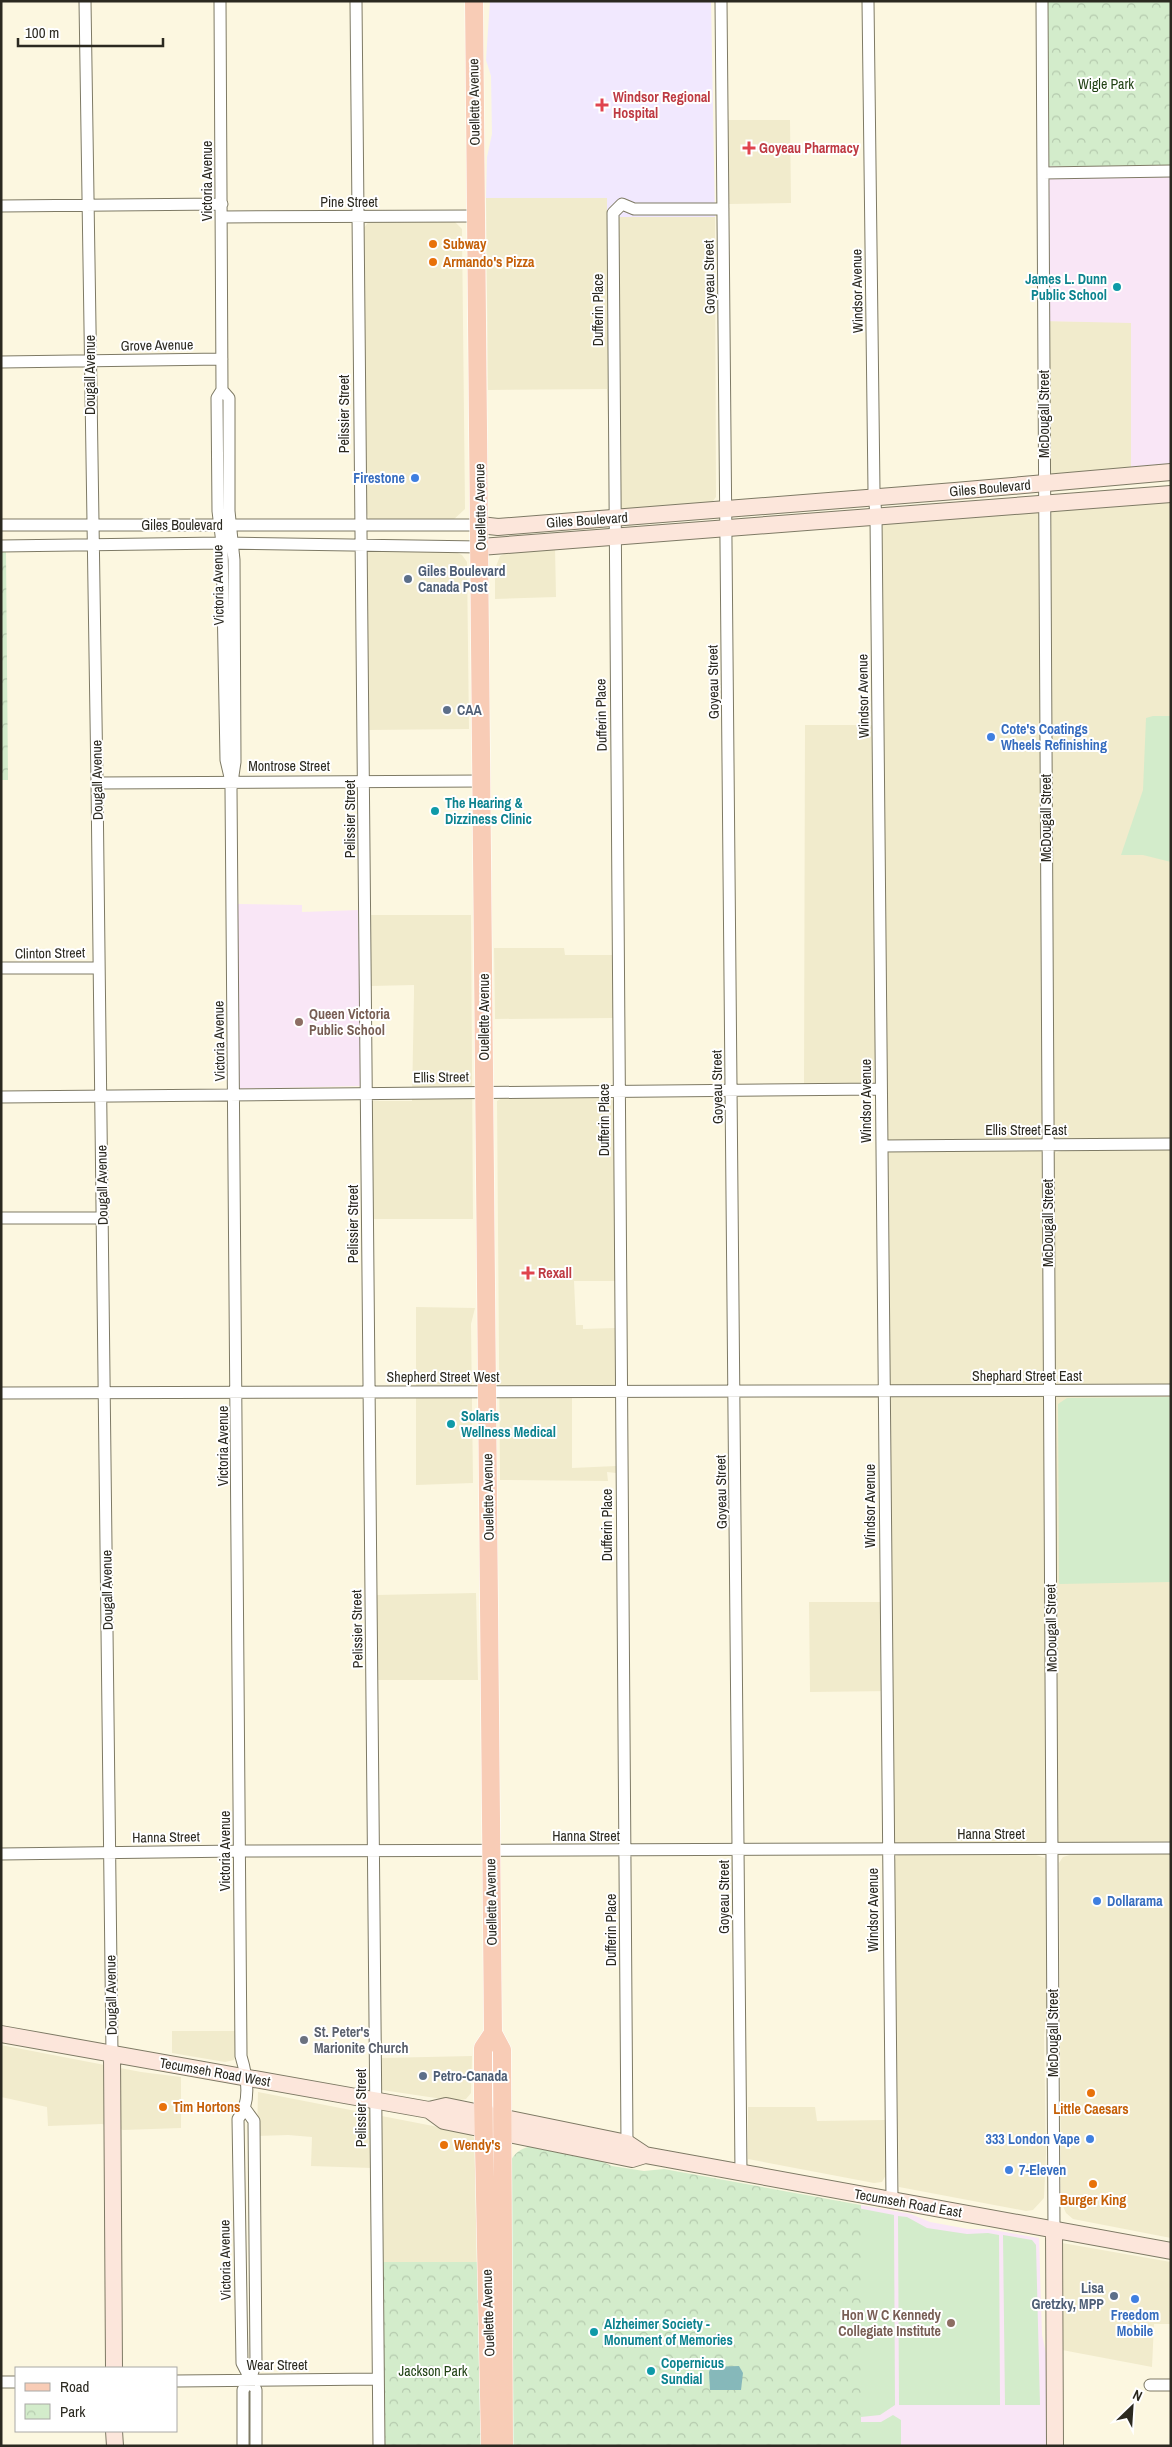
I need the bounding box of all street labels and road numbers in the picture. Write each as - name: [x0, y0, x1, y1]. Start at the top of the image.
- street label: Ouellette Avenue: [464, 58, 484, 146]
- street label: Victoria Avenue: [198, 141, 216, 221]
- street label: Pine Street: [320, 193, 378, 211]
- street label: Goyeau Street: [699, 240, 719, 314]
- street label: Windsor Avenue: [847, 249, 867, 333]
- street label: Dufferin Place: [589, 274, 607, 346]
- street label: Dougall Avenue: [81, 335, 99, 415]
- street label: Grove Avenue: [121, 335, 193, 355]
- street label: McDougall Street: [1035, 370, 1053, 458]
- street label: Pelissier Street: [335, 375, 353, 453]
- street label: Ouellette Avenue: [470, 463, 490, 551]
- street label: Giles Boulevard: [949, 475, 1031, 501]
- street label: Giles Boulevard: [546, 508, 628, 532]
- street label: Giles Boulevard: [141, 516, 223, 534]
- street label: Victoria Avenue: [208, 545, 228, 625]
- street label: Goyeau Street: [703, 645, 723, 719]
- street label: Windsor Avenue: [853, 654, 873, 738]
- street label: Dufferin Place: [591, 679, 611, 751]
- street label: Dougall Avenue: [87, 740, 107, 820]
- street label: Montrose Street: [248, 757, 330, 775]
- street label: McDougall Street: [1037, 774, 1055, 862]
- street label: Pelissier Street: [341, 780, 359, 858]
- street label: Clinton Street: [15, 943, 85, 963]
- street label: Ouellette Avenue: [475, 973, 493, 1061]
- street label: Victoria Avenue: [209, 1001, 229, 1081]
- street label: Goyeau Street: [707, 1050, 727, 1124]
- street label: Windsor Avenue: [857, 1059, 875, 1143]
- street label: Ellis Street: [413, 1068, 469, 1086]
- street label: Dufferin Place: [595, 1084, 613, 1156]
- street label: Ellis Street East: [985, 1121, 1067, 1139]
- street label: Dougall Avenue: [92, 1145, 112, 1225]
- street label: McDougall Street: [1039, 1179, 1057, 1267]
- street label: Pelissier Street: [344, 1185, 362, 1263]
- street label: Shephard Street East: [972, 1367, 1082, 1385]
- street label: Shepherd Street West: [387, 1368, 499, 1386]
- street label: Victoria Avenue: [214, 1406, 232, 1486]
- street label: Ouellette Avenue: [478, 1453, 498, 1541]
- street label: Goyeau Street: [711, 1455, 731, 1529]
- street label: Windsor Avenue: [861, 1464, 879, 1548]
- street label: Dufferin Place: [598, 1489, 616, 1561]
- street label: Dougall Avenue: [97, 1550, 117, 1630]
- street label: McDougall Street: [1041, 1584, 1061, 1672]
- street label: Pelissier Street: [347, 1590, 367, 1668]
- street label: Victoria Avenue: [216, 1811, 234, 1891]
- street label: Hanna Street: [957, 1825, 1025, 1843]
- street label: Hanna Street: [132, 1827, 200, 1847]
- street label: Hanna Street: [552, 1827, 620, 1845]
- street label: Ouellette Avenue: [481, 1858, 501, 1946]
- street label: Goyeau Street: [715, 1860, 733, 1934]
- street label: Windsor Avenue: [864, 1868, 882, 1952]
- street label: Dufferin Place: [602, 1894, 620, 1966]
- street label: Dougall Avenue: [101, 1955, 121, 2035]
- street label: McDougall Street: [1044, 1989, 1062, 2077]
- street label: Tecumseh Road West: [158, 2053, 272, 2091]
- street label: Pelissier Street: [352, 2069, 370, 2147]
- street label: Tecumseh Road East: [853, 2185, 963, 2221]
- street label: Victoria Avenue: [215, 2220, 235, 2300]
- street label: Ouellette Avenue: [477, 2269, 499, 2357]
- street label: Wear Street: [246, 2356, 308, 2374]

